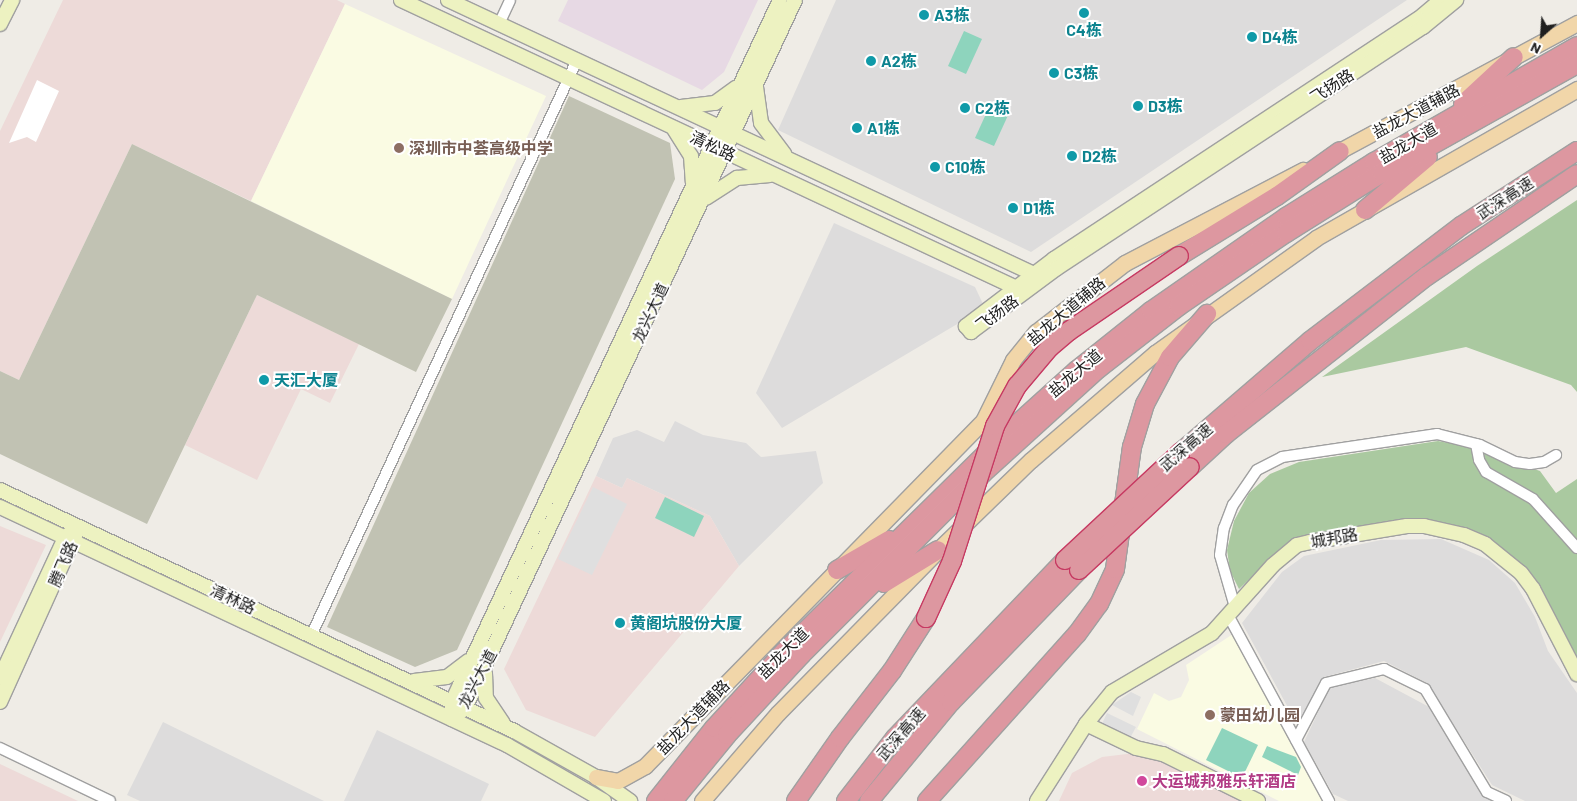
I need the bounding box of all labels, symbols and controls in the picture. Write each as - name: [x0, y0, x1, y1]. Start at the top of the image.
- place label: A3栋: [934, 5, 969, 25]
- marker: C4栋: [1078, 7, 1090, 19]
- marker: A3栋: [918, 9, 930, 21]
- north arrow: [1517, 10, 1567, 60]
- place label: C4栋: [1066, 20, 1102, 40]
- place label: D4栋: [1262, 27, 1298, 47]
- marker: D4栋: [1246, 31, 1258, 43]
- text: N: [1527, 39, 1543, 59]
- place label: A2栋: [881, 51, 917, 71]
- marker: A2栋: [865, 55, 877, 67]
- place label: C3栋: [1064, 63, 1098, 83]
- street label: 飞扬路: [1307, 65, 1357, 107]
- marker: C3栋: [1048, 67, 1060, 79]
- street label: 盐龙大道辅路: [1369, 80, 1463, 142]
- place label: D3栋: [1148, 96, 1183, 116]
- place label: C2栋: [975, 98, 1010, 118]
- marker: D3栋: [1132, 100, 1144, 112]
- marker: C2栋: [959, 102, 971, 114]
- place label: A1栋: [867, 118, 899, 138]
- street label: 盐龙大道: [1375, 119, 1441, 167]
- marker: A1栋: [851, 122, 863, 134]
- street label: 清松路: [687, 127, 739, 165]
- place label: 深圳市中荟高级中学: [409, 138, 553, 158]
- marker: 深圳市中荟高级中学: [393, 142, 405, 154]
- place label: D2栋: [1082, 146, 1117, 166]
- marker: D2栋: [1066, 150, 1078, 162]
- place label: C10栋: [945, 157, 986, 177]
- marker: C10栋: [929, 161, 941, 173]
- street label: 武深高速: [1473, 173, 1537, 223]
- place label: D1栋: [1023, 198, 1055, 218]
- marker: D1栋: [1007, 202, 1019, 214]
- street label: 盐龙大道辅路: [1023, 273, 1109, 349]
- street label: 龙兴大道: [628, 280, 672, 346]
- street label: 飞扬路: [972, 291, 1022, 335]
- street label: 盐龙大道: [1044, 345, 1106, 401]
- place label: 天汇大厦: [274, 370, 338, 390]
- marker: 天汇大厦: [258, 374, 270, 386]
- street label: 武深高速: [1156, 419, 1216, 475]
- street label: 城邦路: [1309, 524, 1359, 552]
- street label: 腾飞路: [45, 538, 81, 590]
- street label: 清林路: [207, 580, 259, 618]
- place label: 黄阁坑股份大厦: [630, 613, 742, 633]
- marker: 黄阁坑股份大厦: [614, 617, 626, 629]
- street label: 盐龙大道: [754, 624, 812, 682]
- street label: 龙兴大道: [454, 646, 500, 712]
- street label: 盐龙大道辅路: [653, 676, 733, 758]
- street label: 武深高速: [873, 704, 929, 764]
- place label: 蒙田幼儿园: [1220, 705, 1300, 725]
- marker: 蒙田幼儿园: [1204, 709, 1216, 721]
- place label: 大运城邦雅乐轩酒店: [1152, 771, 1296, 791]
- marker: 大运城邦雅乐轩酒店: [1136, 775, 1148, 787]

